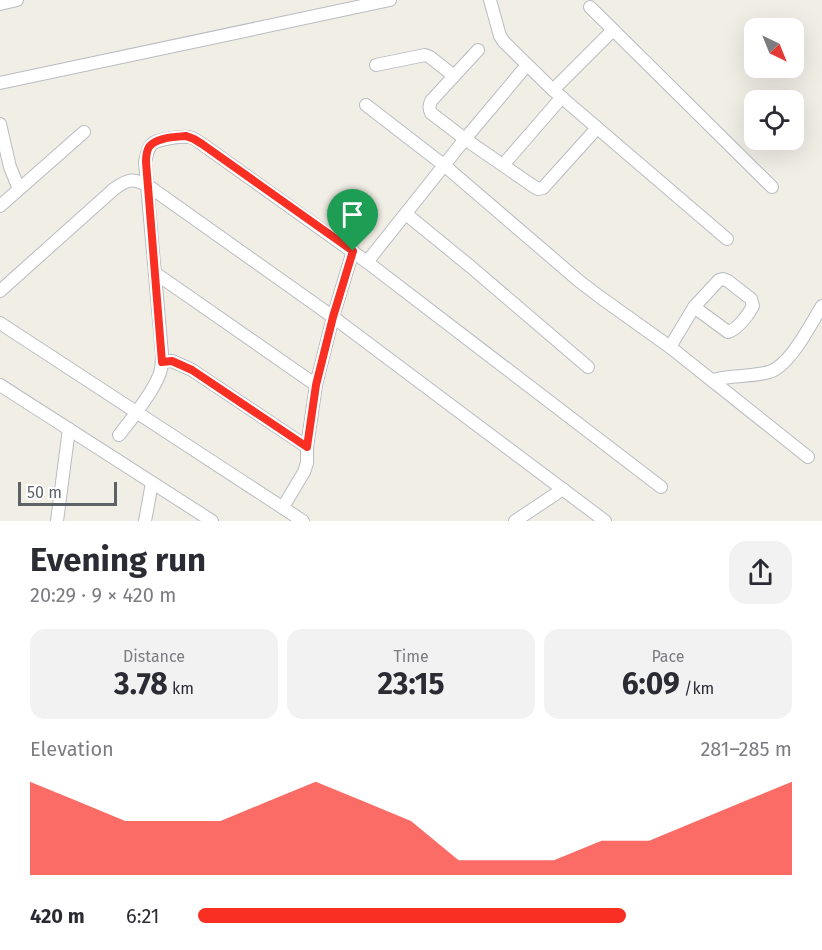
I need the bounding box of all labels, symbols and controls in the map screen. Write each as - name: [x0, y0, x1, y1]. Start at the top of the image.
- north arrow: [744, 18, 804, 78]
- map controls: [744, 18, 804, 150]
- button: locate: [744, 90, 804, 150]
- pin: [327, 189, 378, 251]
- icon: arrive: [336, 198, 369, 231]
- scale bar: [18, 479, 117, 507]
- text: 50 m: [27, 483, 62, 502]
- text: Evening run: [30, 540, 206, 580]
- button: share: [729, 541, 792, 604]
- text: 20:29 · 9 × 420 m: [30, 583, 176, 607]
- text: Distance: [123, 647, 185, 666]
- text: Time: [393, 647, 429, 666]
- text: Pace: [651, 647, 685, 666]
- text: 3.78: [114, 666, 168, 702]
- text: 23:15: [377, 666, 445, 702]
- text: 6:09: [622, 666, 680, 702]
- text: km: [168, 679, 194, 698]
- text: /km: [680, 679, 714, 698]
- text: Elevation: [30, 737, 114, 761]
- text: 281–285 m: [700, 737, 792, 761]
- text: 420 m: [30, 904, 85, 928]
- text: 6:21: [126, 904, 160, 928]

